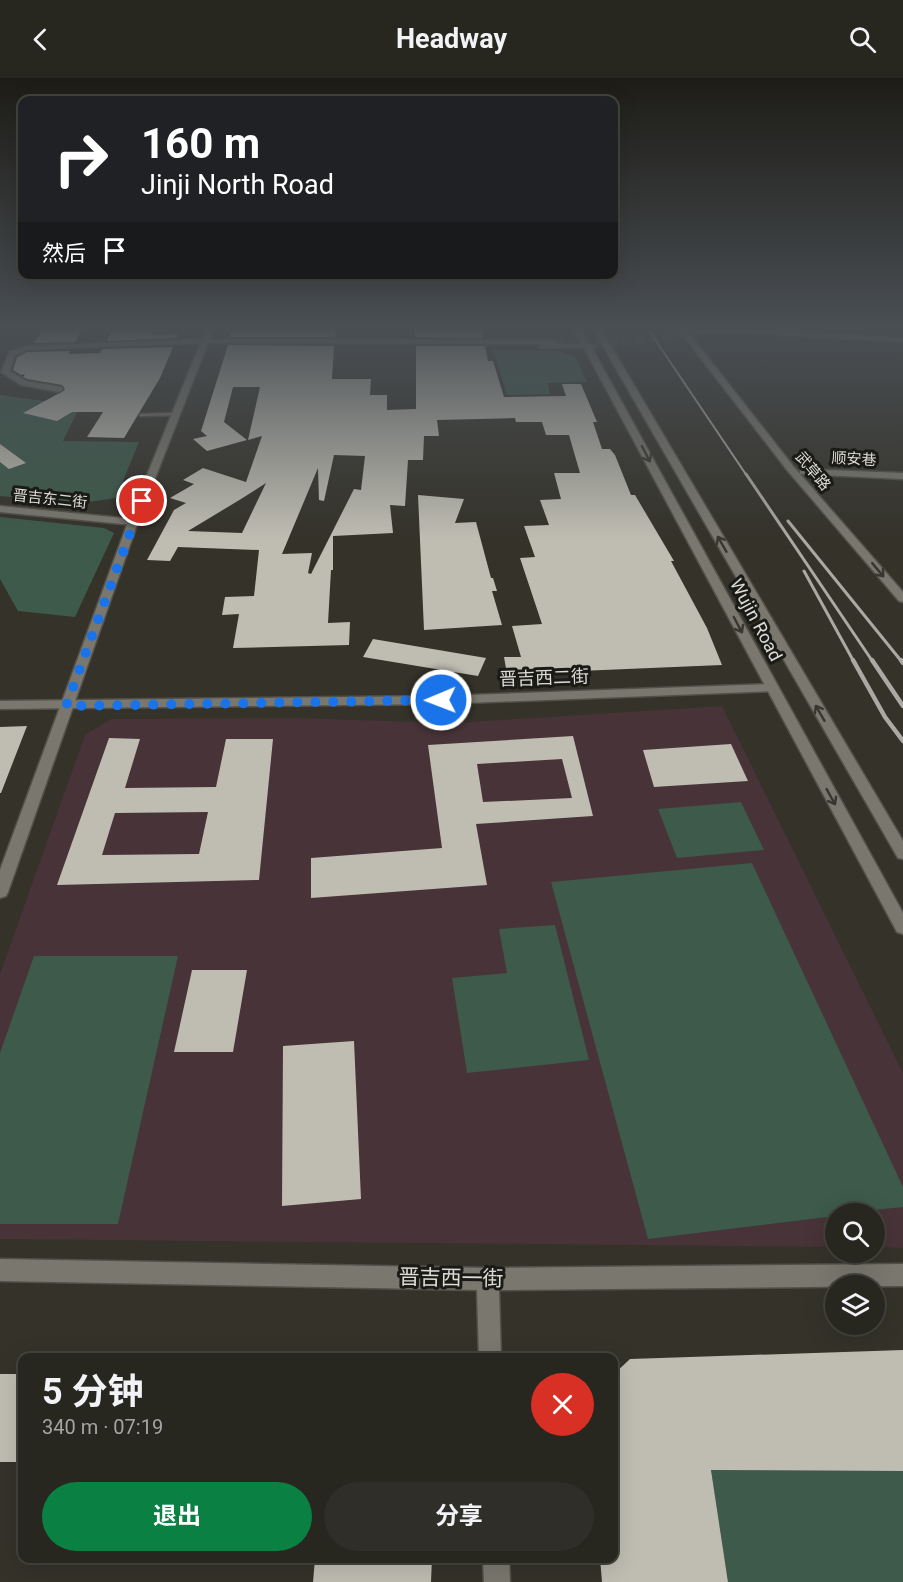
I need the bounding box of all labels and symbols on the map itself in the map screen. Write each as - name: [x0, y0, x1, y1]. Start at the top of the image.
- one-way arrow: [641, 444, 652, 462]
- street label: 武草路: [792, 448, 834, 494]
- street label: 顺安巷: [831, 449, 877, 469]
- pin: [116, 475, 167, 526]
- street label: 晋吉东二街: [12, 486, 88, 512]
- one-way arrow: [715, 536, 727, 553]
- one-way arrow: [871, 562, 885, 577]
- street label: Wujin Road: [726, 575, 787, 664]
- one-way arrow: [733, 616, 744, 634]
- street label: 晋吉西二街: [499, 665, 589, 690]
- position arrow: [409, 668, 473, 732]
- one-way arrow: [814, 705, 826, 722]
- one-way arrow: [825, 788, 837, 805]
- street label: 晋吉西一街: [398, 1265, 504, 1291]

